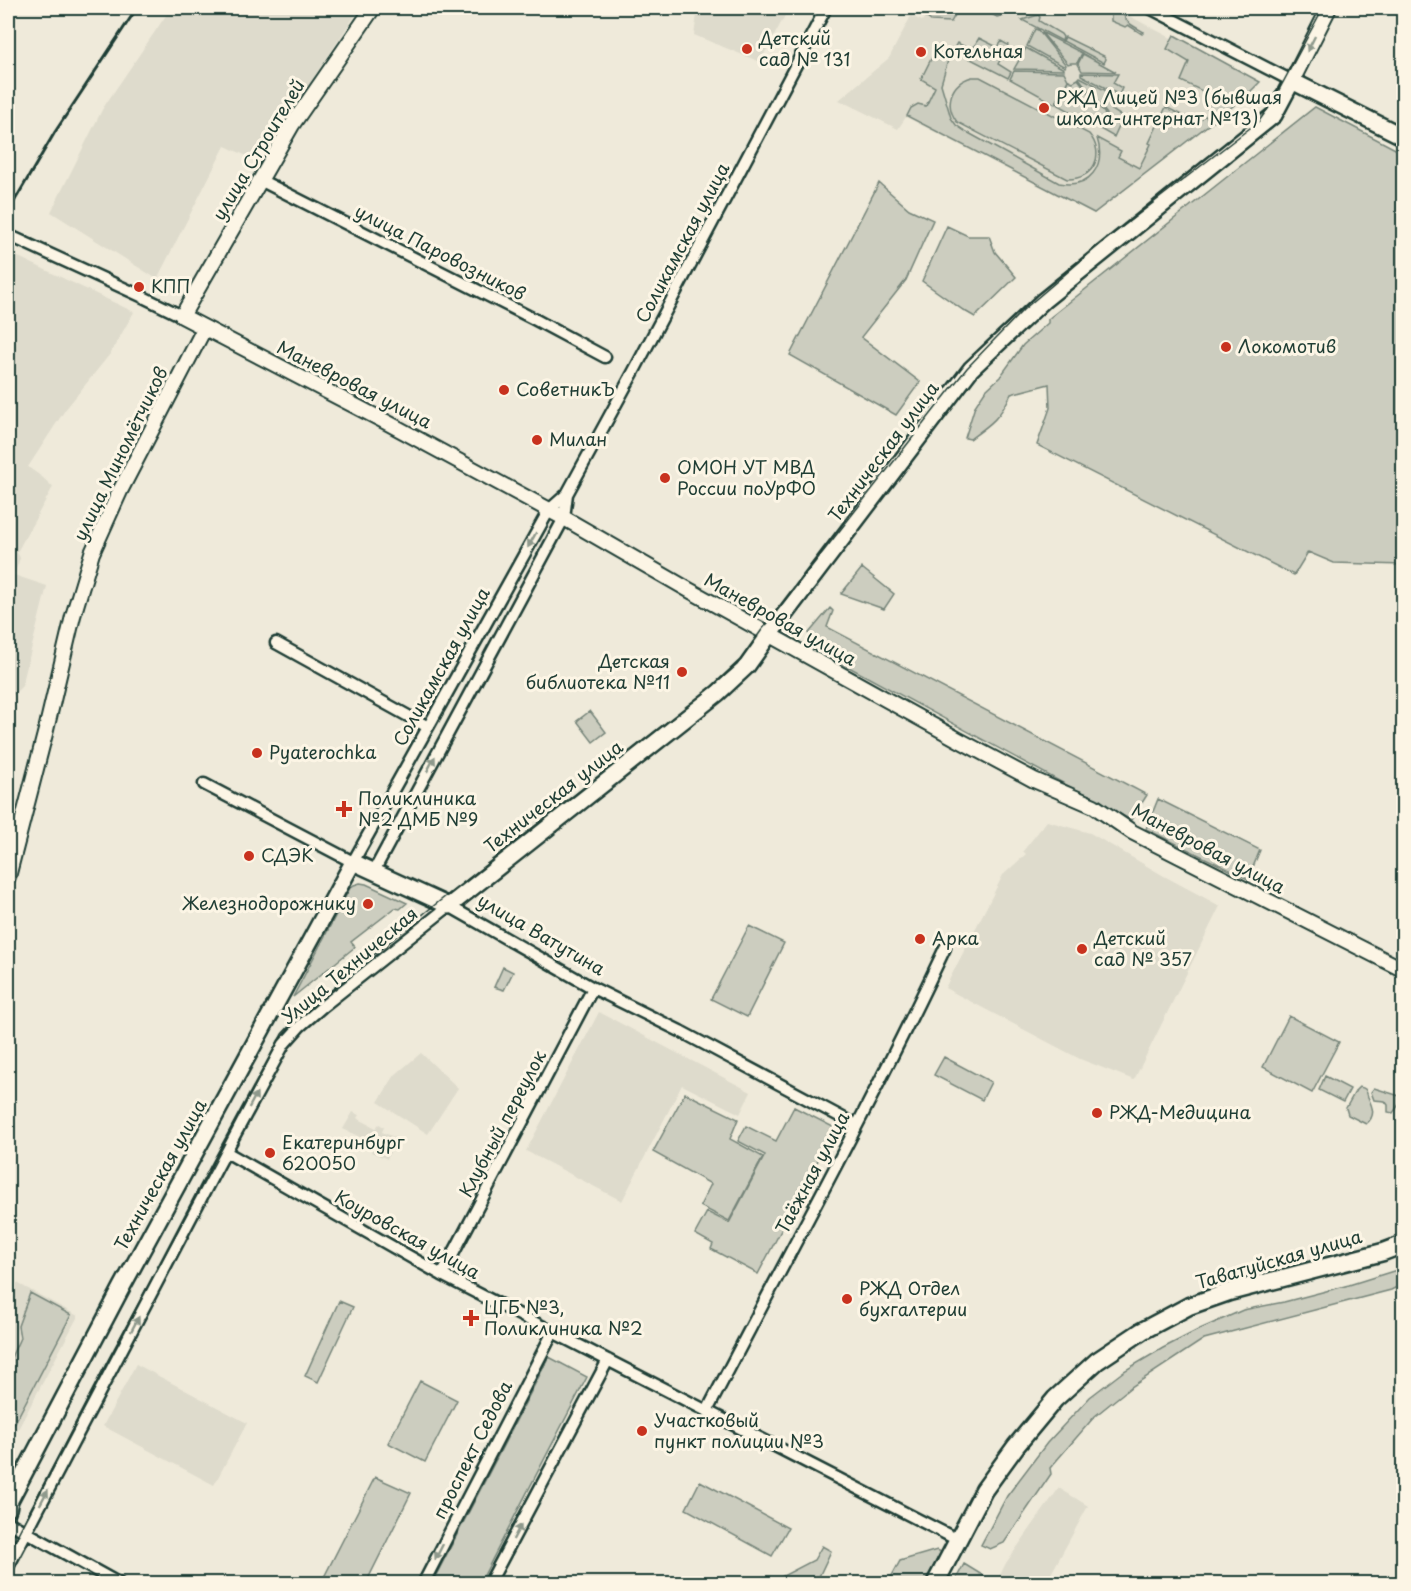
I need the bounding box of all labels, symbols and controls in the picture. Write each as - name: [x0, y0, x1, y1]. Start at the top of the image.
- place label: Детский сад № 131: [758, 24, 850, 72]
- one-way arrow: [1306, 35, 1316, 53]
- place label: Котельная: [933, 37, 1024, 64]
- marker: Детский сад № 131: [740, 42, 754, 56]
- marker: Котельная: [914, 45, 928, 59]
- street label: улица Строителей: [205, 73, 311, 225]
- place label: РЖД Лицей №3 (бывшая школа-интернат №13): [1056, 83, 1282, 131]
- marker: РЖД Лицей №3 (бывшая школа-интернат №13): [1037, 101, 1051, 115]
- street label: Соликамская улица: [628, 157, 736, 327]
- street label: улица Паровозников: [351, 197, 531, 306]
- place label: КПП: [151, 272, 191, 299]
- marker: КПП: [132, 280, 146, 294]
- place label: Локомотив: [1238, 332, 1336, 359]
- street label: Маневровая улица: [273, 333, 437, 435]
- marker: Локомотив: [1219, 340, 1233, 354]
- street label: улица Миномётчиков: [66, 362, 174, 545]
- place label: СоветникЪ: [516, 375, 615, 402]
- street label: Техническая улица: [821, 375, 945, 527]
- marker: СоветникЪ: [497, 383, 511, 397]
- place label: Милан: [549, 425, 607, 452]
- marker: Милан: [530, 433, 544, 447]
- place label: ОМОН УТ МВД России поУрФО: [677, 453, 816, 501]
- marker: ОМОН УТ МВД России поУрФО: [658, 471, 672, 485]
- one-way arrow: [527, 531, 537, 548]
- street label: Маневровая улица: [700, 566, 862, 672]
- street label: Соликамская улица: [386, 581, 496, 751]
- place label: Детская библиотека №11: [526, 647, 670, 695]
- marker: Детская библиотека №11: [675, 665, 689, 679]
- street label: Техническая улица: [478, 733, 629, 859]
- place label: Pyaterochka: [269, 738, 377, 765]
- marker: Pyaterochka: [250, 746, 264, 760]
- one-way arrow: [426, 756, 436, 773]
- place label: Поликлиника №2 ДМБ №9: [358, 784, 478, 832]
- street label: Маневровая улица: [1127, 796, 1291, 900]
- marker: Поликлиника №2 ДМБ №9: [335, 800, 353, 818]
- place label: СДЭК: [261, 841, 314, 868]
- marker: СДЭК: [242, 849, 256, 863]
- street label: улица Ватутина: [473, 886, 611, 982]
- place label: Железнодорожнику: [182, 889, 356, 916]
- marker: Железнодорожнику: [361, 897, 375, 911]
- street label: Улица Техническая: [275, 900, 423, 1030]
- place label: Арка: [932, 924, 979, 951]
- place label: Детский сад № 357: [1093, 924, 1192, 972]
- marker: Арка: [913, 932, 927, 946]
- marker: Детский сад № 357: [1075, 942, 1089, 956]
- street label: Клубный переулок: [451, 1045, 552, 1202]
- one-way arrow: [248, 1092, 258, 1109]
- street label: Техническая улица: [107, 1093, 213, 1255]
- place label: РЖД-Медицина: [1109, 1098, 1251, 1125]
- street label: Таёжная улица: [768, 1106, 856, 1238]
- marker: РЖД-Медицина: [1090, 1106, 1104, 1120]
- place label: Екатеринбург 620050: [282, 1128, 406, 1176]
- marker: Екатеринбург 620050: [263, 1146, 277, 1160]
- street label: Коуровская улица: [330, 1182, 486, 1285]
- street label: Таватуйская улица: [1192, 1222, 1365, 1295]
- place label: РЖД Отдел бухгалтерии: [859, 1274, 967, 1322]
- marker: РЖД Отдел бухгалтерии: [840, 1292, 854, 1306]
- place label: ЦГБ №3, Поликлиника №2: [484, 1293, 643, 1341]
- marker: ЦГБ №3, Поликлиника №2: [462, 1309, 480, 1327]
- one-way arrow: [130, 1315, 140, 1332]
- street label: проспект Седова: [425, 1375, 519, 1523]
- place label: Участковый пункт полиции №3: [654, 1406, 824, 1454]
- marker: Участковый пункт полиции №3: [635, 1424, 649, 1438]
- one-way arrow: [39, 1488, 49, 1505]
- one-way arrow: [512, 1523, 522, 1540]
- one-way arrow: [434, 1544, 444, 1561]

